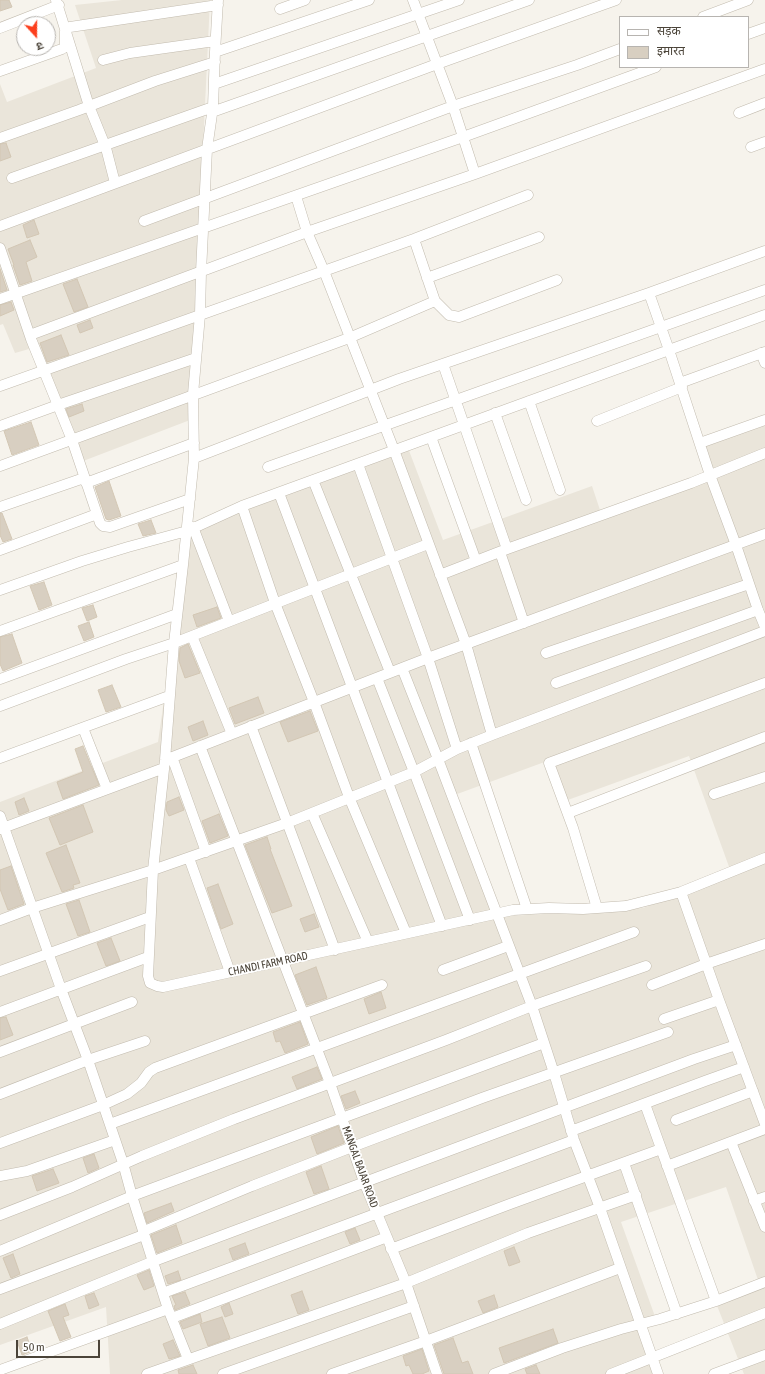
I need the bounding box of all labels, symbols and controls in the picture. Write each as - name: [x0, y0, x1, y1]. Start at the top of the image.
- north arrow: [16, 16, 56, 56]
- legend: [619, 16, 749, 68]
- text: सड़क: [657, 24, 681, 38]
- text: उ: [35, 40, 45, 53]
- text: इमारत: [657, 44, 685, 58]
- street label: CHANDI FARM ROAD: [227, 949, 309, 979]
- street label: MANGAL BAJAR ROAD: [339, 1124, 381, 1210]
- scale bar: [18, 1332, 102, 1358]
- text: 50 m: [23, 1340, 45, 1354]

